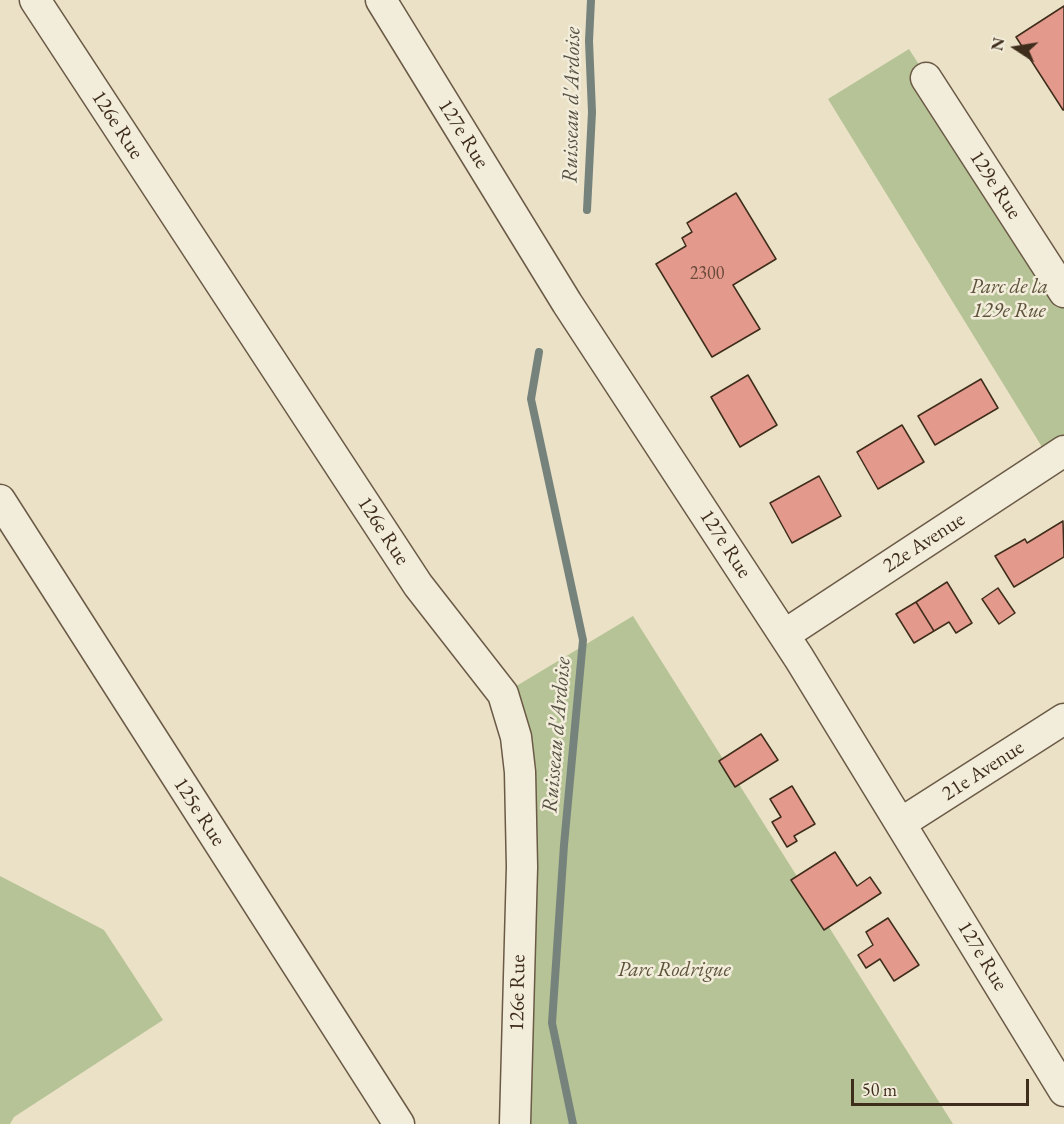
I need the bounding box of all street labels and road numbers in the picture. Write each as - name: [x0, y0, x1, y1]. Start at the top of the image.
- street label: 126e Rue: [86, 86, 148, 164]
- street label: 127e Rue: [432, 95, 494, 173]
- street label: 129e Rue: [964, 146, 1026, 224]
- street label: 126e Rue: [352, 492, 414, 570]
- street label: 127e Rue: [694, 505, 756, 583]
- street label: 22e Avenue: [878, 507, 970, 579]
- street label: 21e Avenue: [937, 735, 1029, 807]
- street label: 125e Rue: [168, 773, 230, 851]
- street label: 127e Rue: [951, 917, 1013, 995]
- street label: 126e Rue: [505, 954, 531, 1032]

